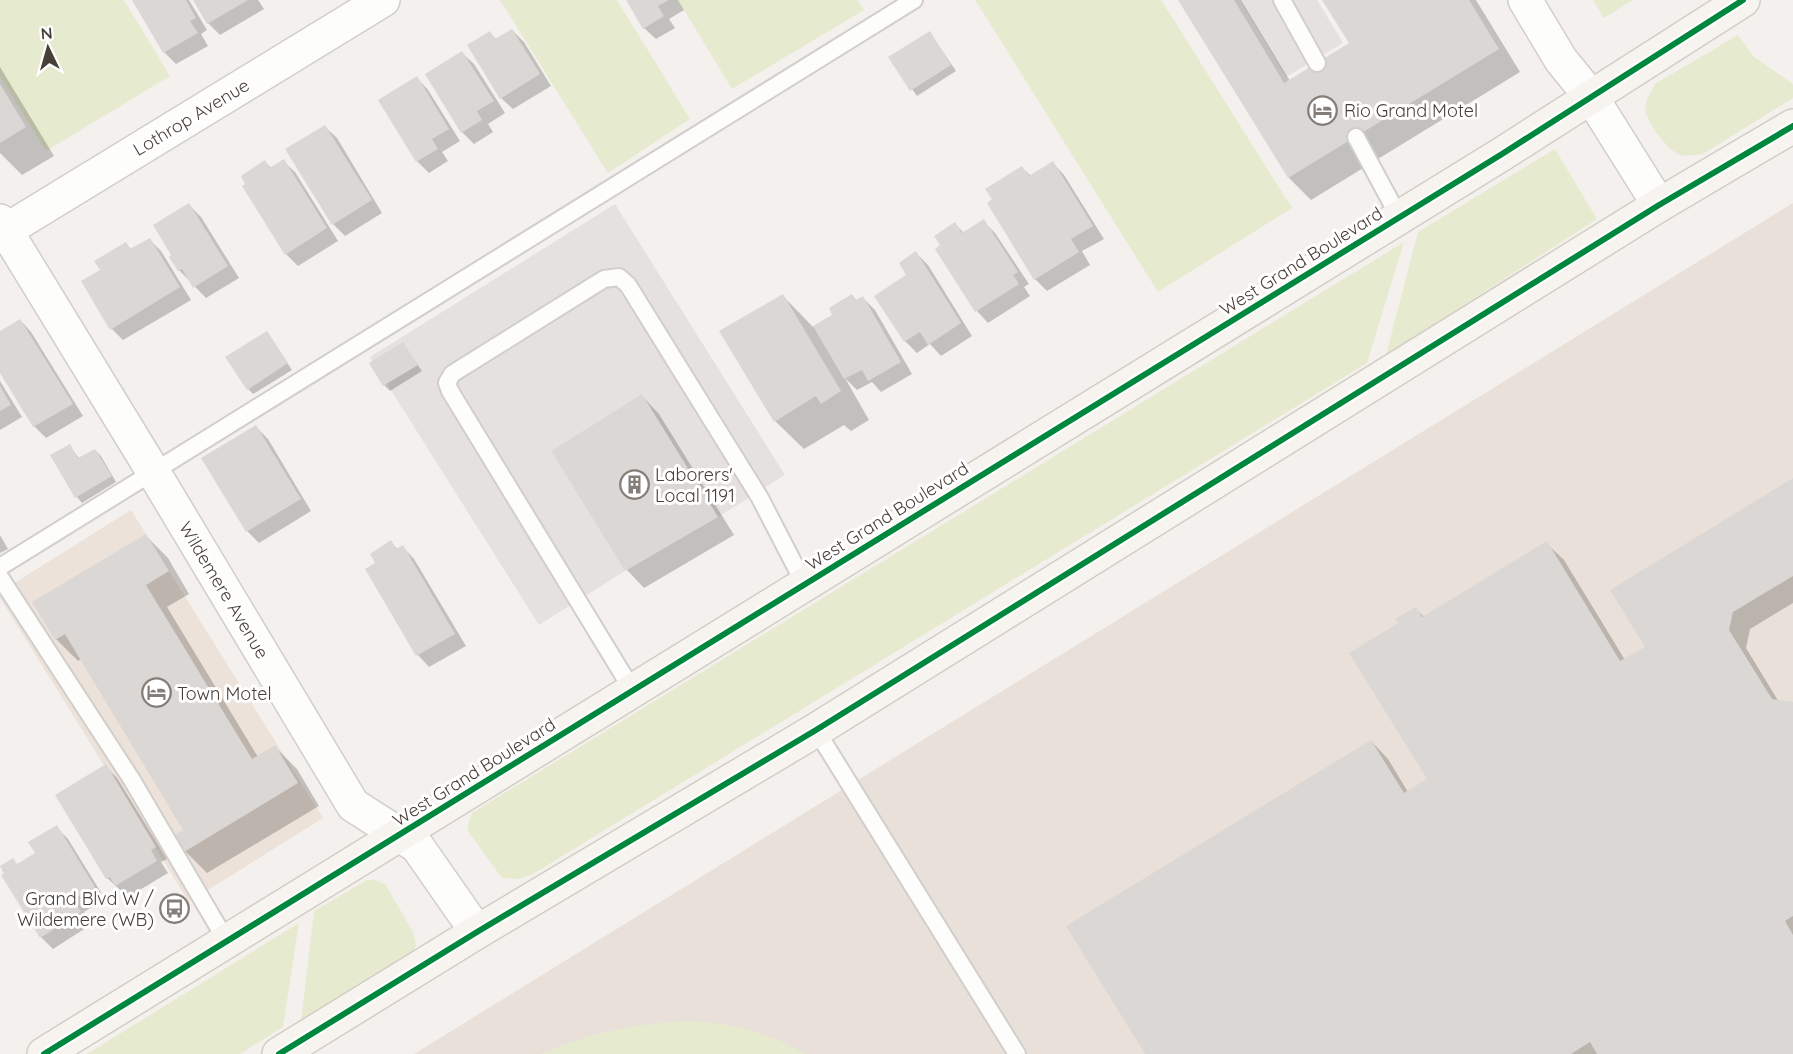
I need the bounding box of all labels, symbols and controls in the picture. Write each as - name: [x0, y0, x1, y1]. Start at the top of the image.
- north arrow: [18, 18, 78, 78]
- text: N: [40, 23, 53, 44]
- street label: Lothrop Avenue: [129, 73, 253, 161]
- hotel icon: Rio Grand Motel: [1307, 94, 1339, 126]
- place label: Rio Grand Motel: [1344, 99, 1478, 122]
- street label: West Grand Boulevard: [1215, 201, 1387, 321]
- street label: West Grand Boulevard: [801, 456, 973, 576]
- place label: Laborers' Local 1191: [655, 463, 735, 507]
- building icon: Laborers' Local 1191: [618, 468, 650, 500]
- street label: Wildemere Avenue: [174, 517, 274, 663]
- hotel icon: Town Motel: [140, 677, 172, 709]
- place label: Town Motel: [177, 682, 272, 705]
- street label: West Grand Boulevard: [388, 712, 560, 832]
- place label: Grand Blvd W / Wildemere (WB): [17, 887, 155, 931]
- bus stop icon: Grand Blvd W / Wildemere (WB): [159, 892, 191, 924]

